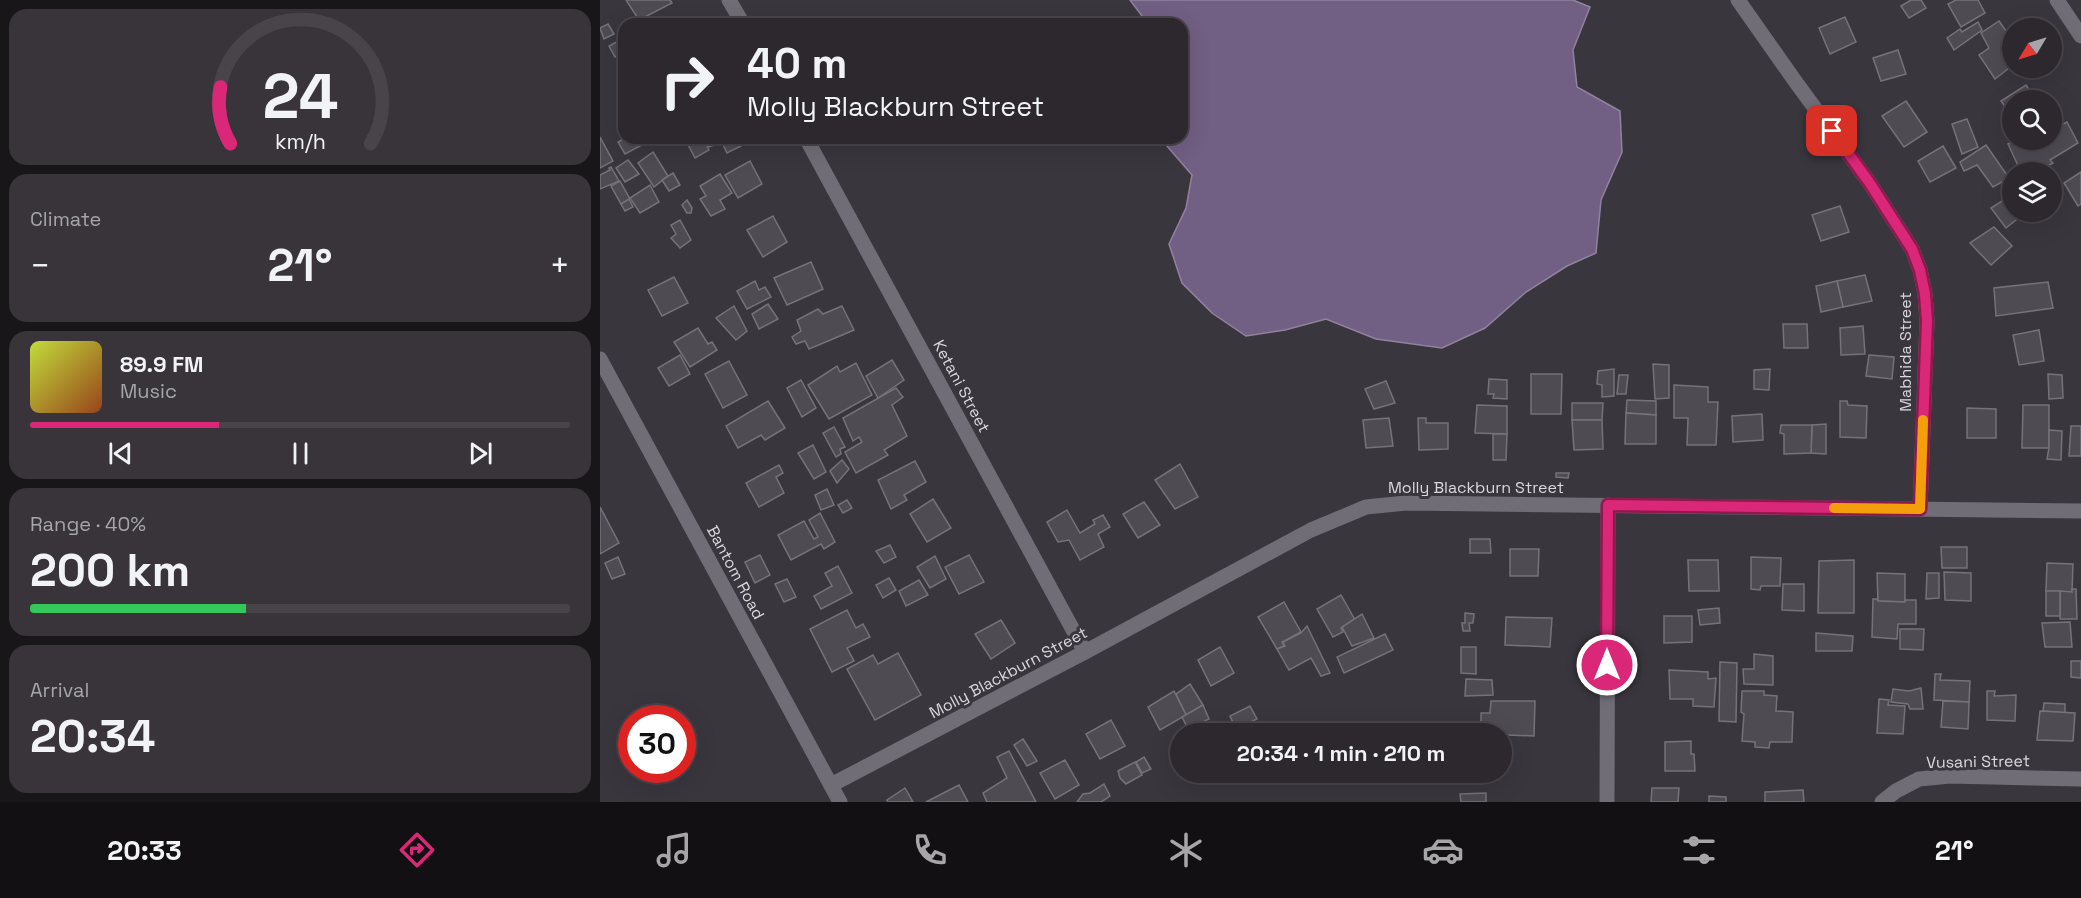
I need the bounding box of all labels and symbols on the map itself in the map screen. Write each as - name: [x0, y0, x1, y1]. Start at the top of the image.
- north arrow: [2002, 18, 2062, 78]
- pin: [1806, 105, 1857, 156]
- street label: Mabhida Street: [1895, 292, 1916, 412]
- street label: Ketani Street: [928, 336, 995, 436]
- street label: Molly Blackburn Street: [1388, 477, 1564, 498]
- street label: Bantom Road: [702, 522, 769, 623]
- street label: Molly Blackburn Street: [926, 622, 1091, 723]
- position arrow: [1575, 633, 1639, 697]
- speed limit sign: 30: [618, 705, 696, 783]
- street label: Vusani Street: [1926, 750, 2030, 773]

